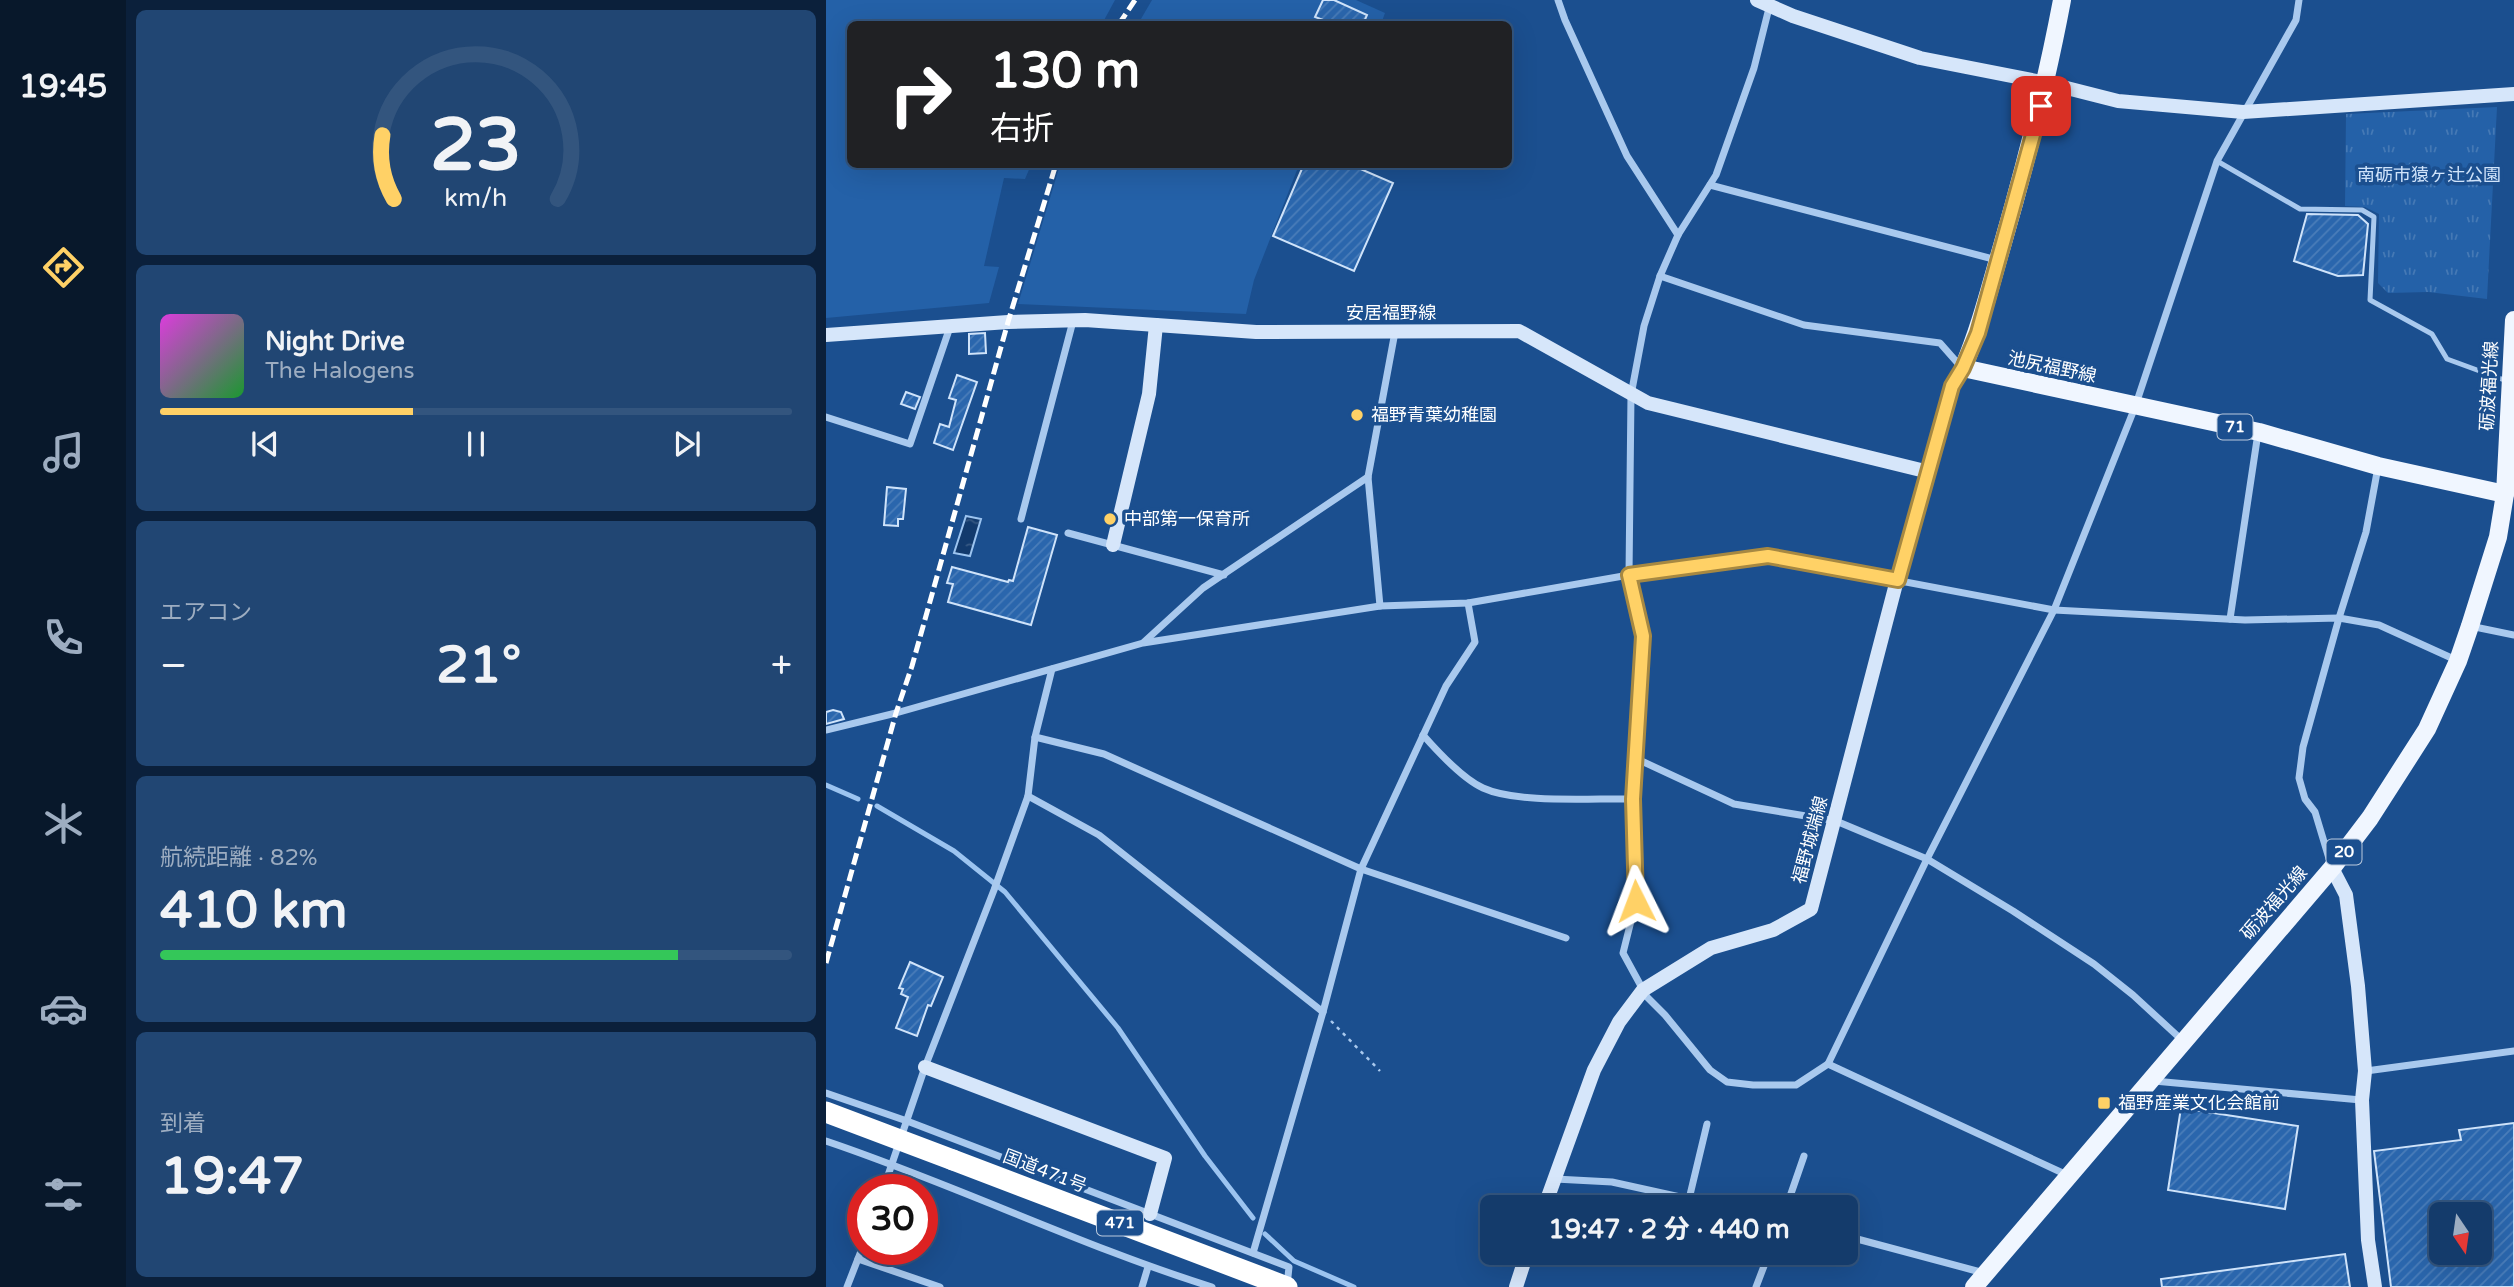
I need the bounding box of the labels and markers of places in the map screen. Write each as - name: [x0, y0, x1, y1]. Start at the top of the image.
- pin: [2011, 76, 2071, 136]
- place label: 福野青葉幼稚園: [1371, 404, 1497, 426]
- marker: 福野青葉幼稚園: [1349, 407, 1365, 423]
- place label: 中部第一保育所: [1124, 508, 1250, 530]
- marker: 中部第一保育所: [1102, 511, 1118, 527]
- place label: 福野産業文化会館前: [2118, 1092, 2280, 1114]
- marker: 福野産業文化会館前: [2096, 1095, 2112, 1111]

